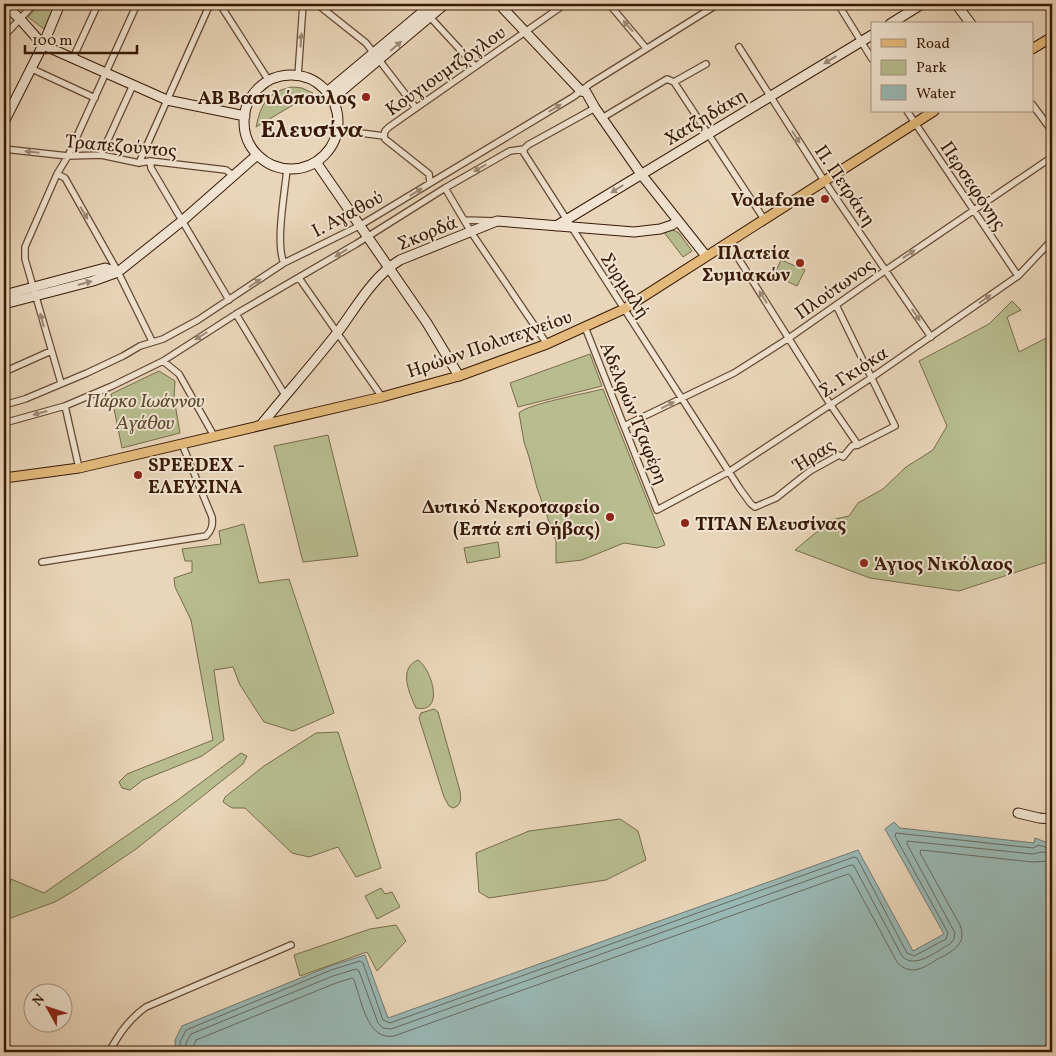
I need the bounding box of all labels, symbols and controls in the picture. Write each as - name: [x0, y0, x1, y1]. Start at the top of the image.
- one-way arrow: [622, 19, 633, 32]
- street label: Κουγιουμτζόγλου: [381, 20, 512, 123]
- scale bar: [25, 22, 138, 54]
- legend: [871, 22, 1034, 112]
- text: 100 m: [32, 31, 72, 52]
- one-way arrow: [297, 32, 305, 48]
- text: Road: [916, 34, 950, 55]
- one-way arrow: [390, 40, 403, 51]
- one-way arrow: [824, 55, 837, 64]
- text: Park: [916, 58, 947, 79]
- street label: Χατζηδάκη: [660, 83, 752, 153]
- text: Water: [916, 84, 956, 105]
- place label: ΑΒ Βασιλόπουλος: [198, 86, 356, 112]
- marker: ΑΒ Βασιλόπουλος: [360, 91, 372, 103]
- one-way arrow: [548, 103, 561, 112]
- district label: Ελευσίνα: [261, 114, 364, 148]
- street label: Τραπεζούντος: [64, 129, 178, 165]
- one-way arrow: [791, 130, 801, 143]
- street label: Περσεφόνης: [933, 137, 1012, 236]
- street label: Π. Πετράκη: [807, 140, 881, 232]
- one-way arrow: [23, 148, 39, 156]
- one-way arrow: [473, 164, 487, 173]
- street label: Ι. Αγαθού: [308, 185, 388, 244]
- one-way arrow: [610, 185, 623, 194]
- one-way arrow: [409, 187, 422, 196]
- place label: Vodafone: [731, 188, 815, 214]
- marker: Vodafone: [819, 193, 831, 205]
- one-way arrow: [80, 206, 89, 219]
- street label: Σκορδά: [394, 210, 462, 258]
- place label: Πλατεία Συμιακών: [702, 241, 791, 289]
- one-way arrow: [335, 248, 348, 257]
- street label: Συρμαλή: [593, 248, 655, 324]
- one-way arrow: [902, 250, 916, 259]
- street label: Πλούτωνος: [790, 253, 880, 327]
- marker: Πλατεία Συμιακών: [794, 257, 806, 269]
- one-way arrow: [248, 278, 261, 288]
- one-way arrow: [77, 279, 92, 287]
- one-way arrow: [758, 291, 767, 304]
- one-way arrow: [978, 294, 992, 304]
- street label: Ηρώων Πολυτεχνείου: [404, 304, 576, 385]
- one-way arrow: [911, 308, 921, 322]
- one-way arrow: [38, 312, 46, 327]
- one-way arrow: [195, 331, 208, 340]
- street label: Αδελφών Τζαφέρη: [593, 339, 674, 489]
- street label: Σ. Γκιόκα: [814, 340, 894, 405]
- park label: Πάρκο Ιωάννου Αγάθου: [86, 389, 204, 437]
- one-way arrow: [661, 401, 675, 409]
- one-way arrow: [32, 409, 47, 417]
- street label: Ήρας: [788, 433, 840, 479]
- place label: SPEEDEX - ΕΛΕΥΣΙΝΑ: [148, 453, 245, 501]
- marker: SPEEDEX - ΕΛΕΥΣΙΝΑ: [132, 469, 144, 481]
- place label: Δυτικό Νεκροταφείο (Επτά επί Θήβας): [422, 495, 600, 543]
- marker: Δυτικό Νεκροταφείο (Επτά επί Θήβας): [604, 511, 616, 523]
- place label: TITAN Ελευσίνας: [695, 512, 846, 538]
- marker: TITAN Ελευσίνας: [679, 517, 691, 529]
- place label: Άγιος Νικόλαος: [874, 552, 1013, 578]
- marker: Άγιος Νικόλαος: [858, 557, 870, 569]
- north arrow: [22, 984, 72, 1034]
- text: N: [29, 991, 50, 1011]

